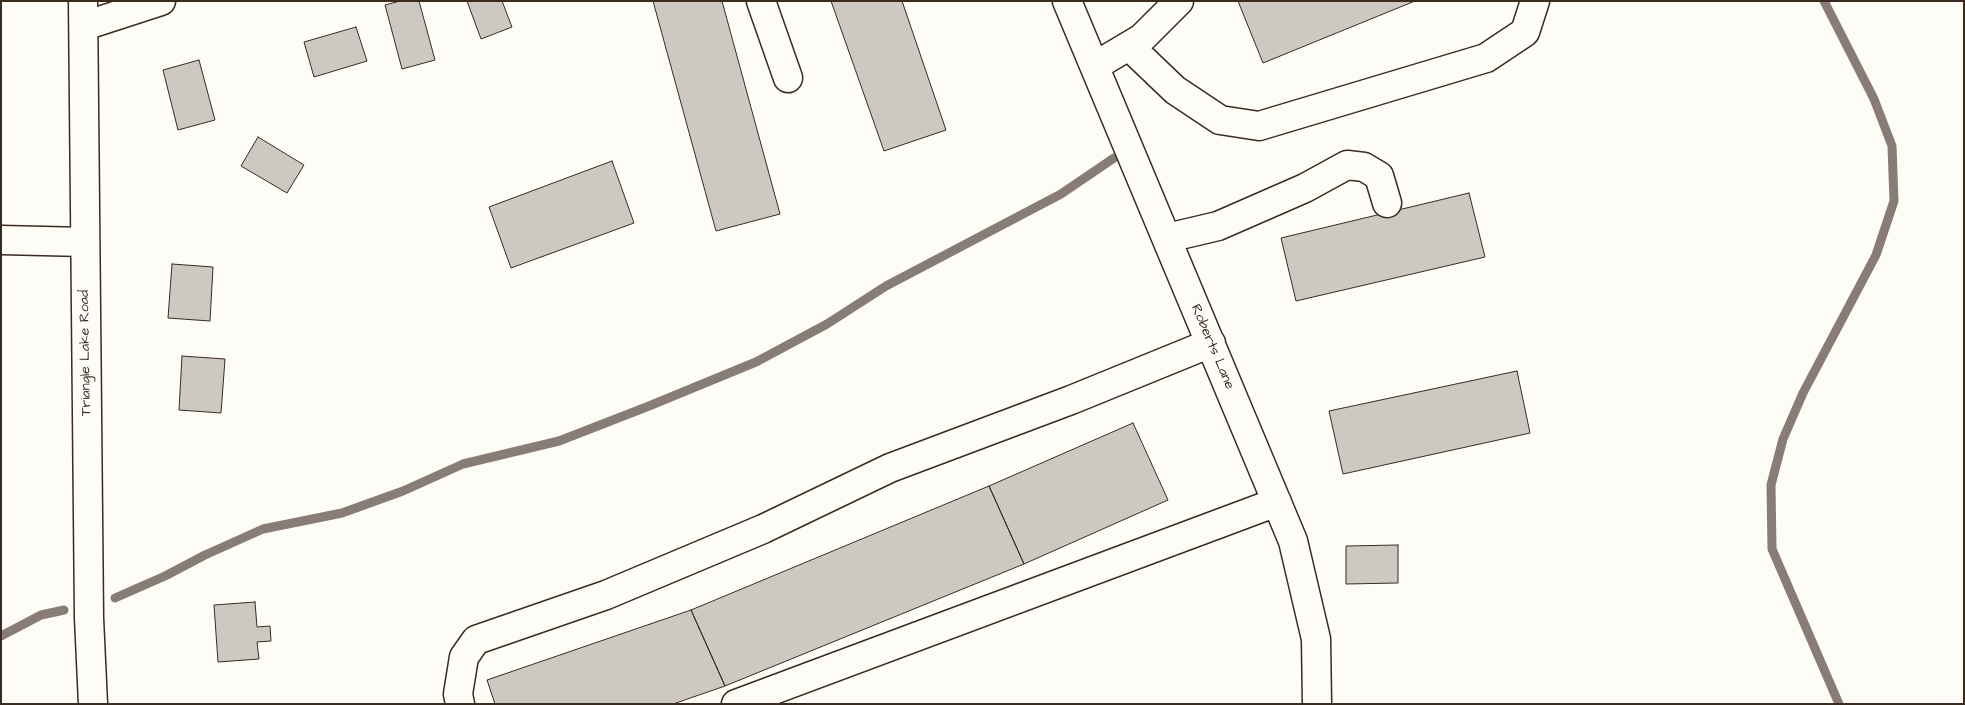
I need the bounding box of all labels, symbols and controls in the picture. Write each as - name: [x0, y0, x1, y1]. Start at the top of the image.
- street label: Triangle Lake Road: [77, 290, 95, 416]
- street label: Roberts Lane: [1187, 302, 1237, 392]

